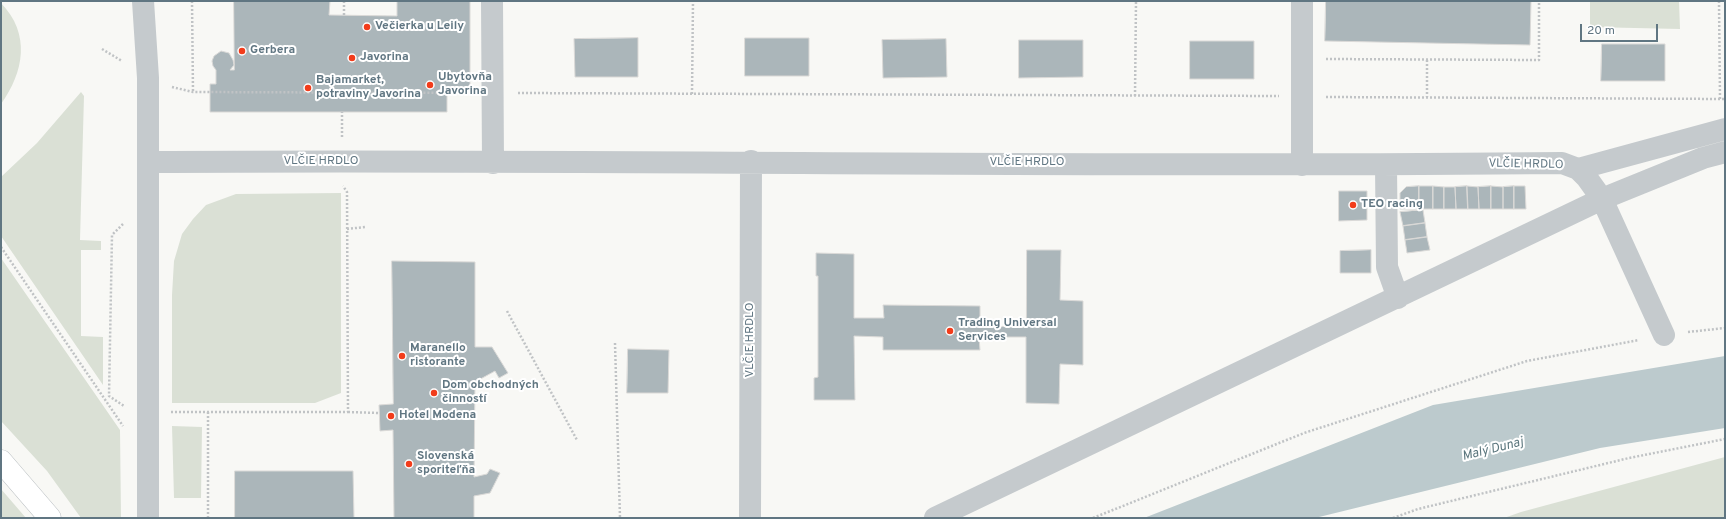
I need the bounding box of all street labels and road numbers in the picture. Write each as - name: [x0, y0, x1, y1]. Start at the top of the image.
- street label: VLČIE HRDLO: [283, 155, 359, 169]
- street label: VLČIE HRDLO: [989, 156, 1065, 170]
- street label: VLČIE HRDLO: [1488, 157, 1564, 173]
- street label: VLČIE HRDLO: [744, 302, 758, 378]

